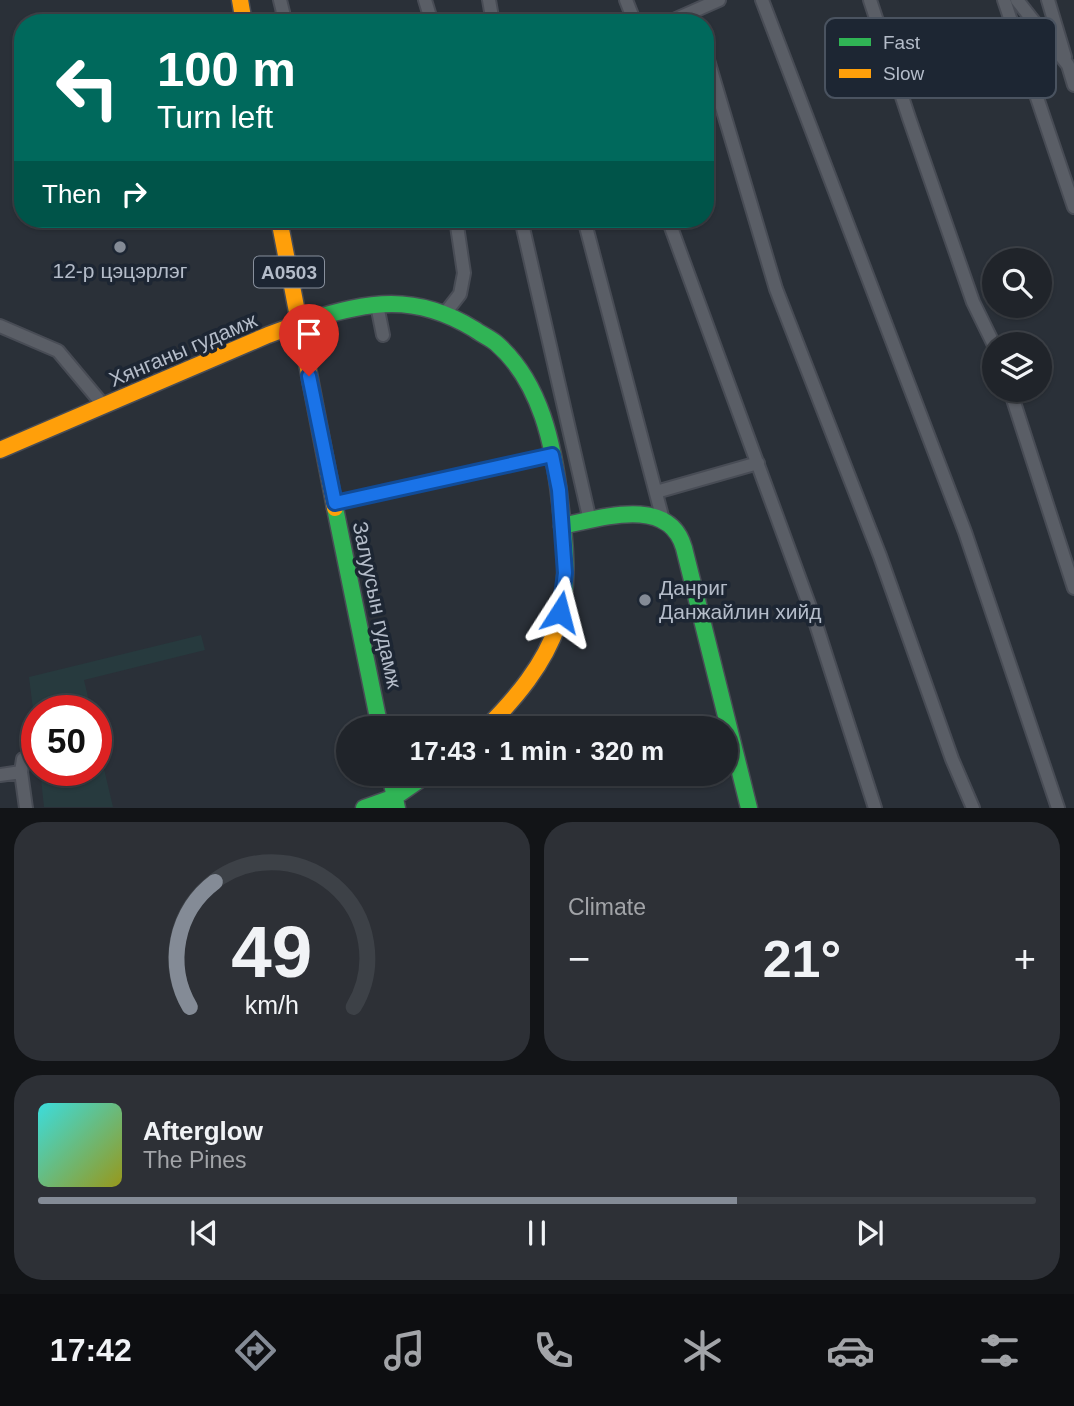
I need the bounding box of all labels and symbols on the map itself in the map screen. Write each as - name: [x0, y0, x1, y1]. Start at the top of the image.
- legend: [825, 18, 1056, 98]
- text: Fast: [883, 32, 921, 53]
- text: Slow: [883, 63, 924, 84]
- marker: 12-р цэцэрлэг: [112, 239, 128, 255]
- road number: A0503: [254, 256, 324, 288]
- place label: 12-р цэцэрлэг: [53, 259, 188, 282]
- pin: [279, 304, 339, 376]
- street label: Хянганы гудамж: [105, 308, 260, 391]
- street label: Залуусын гудамж: [349, 519, 406, 691]
- position arrow: [523, 575, 597, 649]
- place label: Данриг Данжайлин хийд: [659, 576, 822, 623]
- marker: Данриг Данжайлин хийд: [637, 592, 653, 608]
- speed limit sign: 50: [21, 695, 112, 786]

